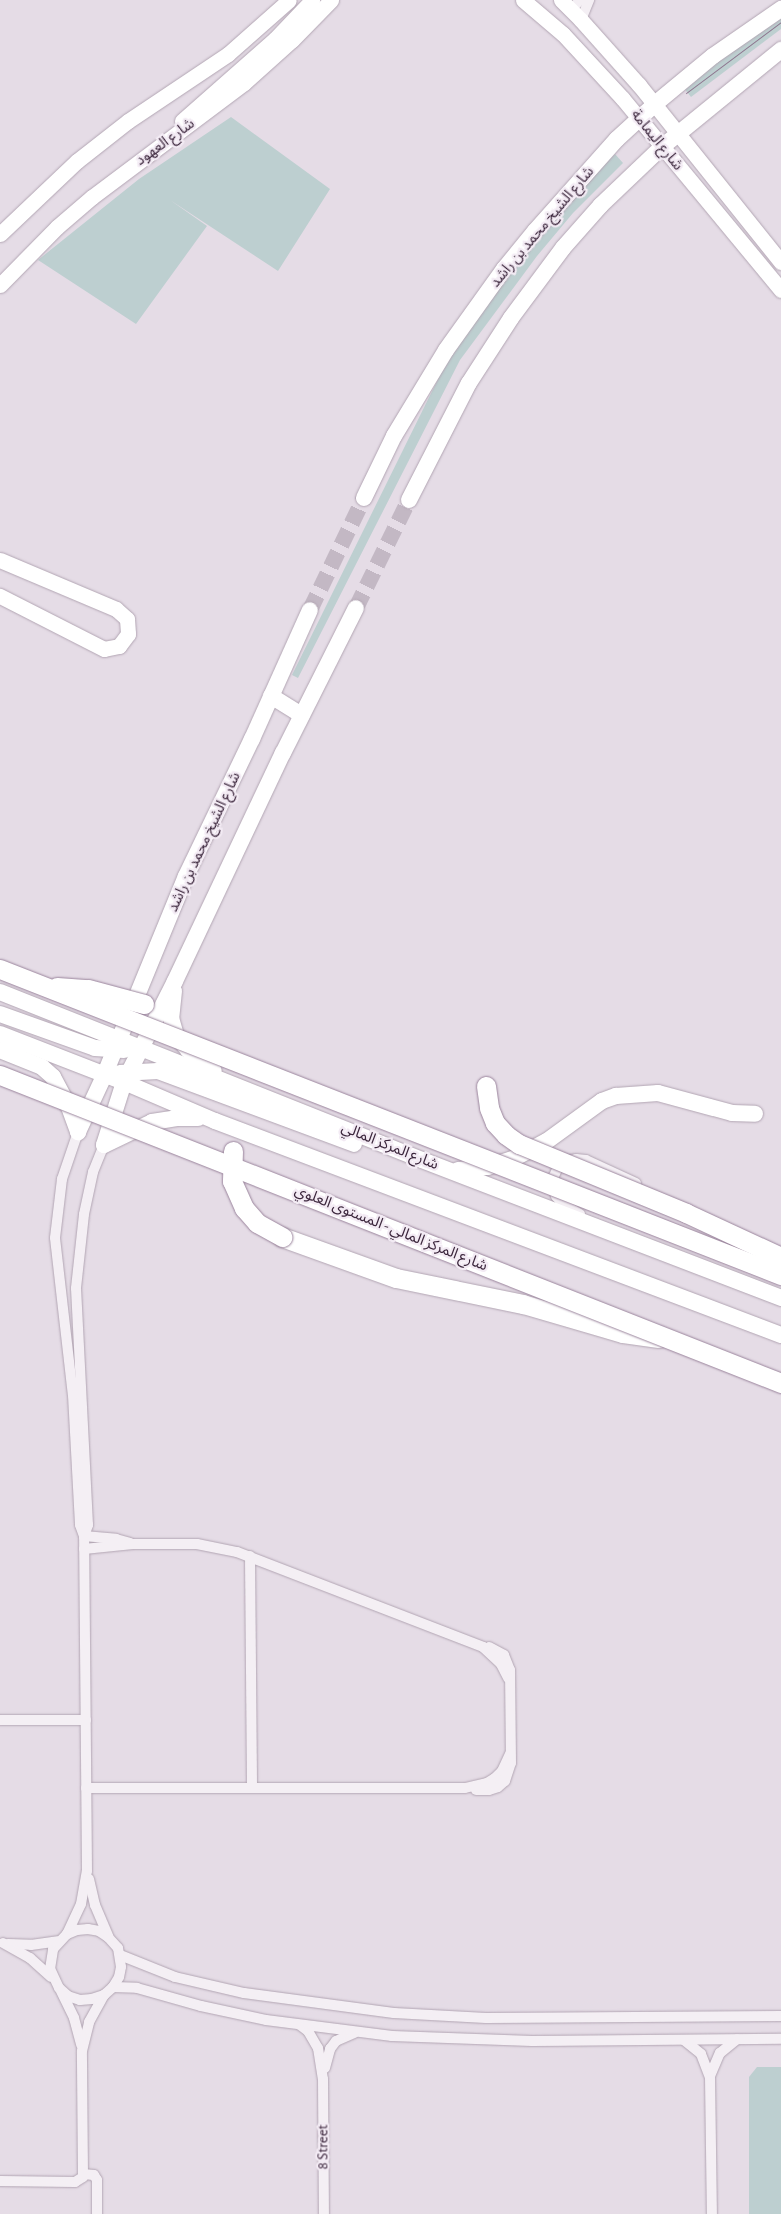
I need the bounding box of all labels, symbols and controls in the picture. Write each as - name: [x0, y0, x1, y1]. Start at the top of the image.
- street label: شارع اليمامة: [627, 106, 687, 174]
- street label: شارع العهود: [132, 114, 198, 170]
- street label: شارع الشيخ محمد بن راشد: [486, 163, 598, 291]
- street label: شارع الشيخ محمد بن راشد: [164, 769, 244, 915]
- street label: شارع المركز المالي: [339, 1118, 441, 1174]
- street label: شارع المركز المالي - المستوى العلوي: [292, 1181, 490, 1275]
- street label: 8 Street: [314, 2125, 332, 2169]

